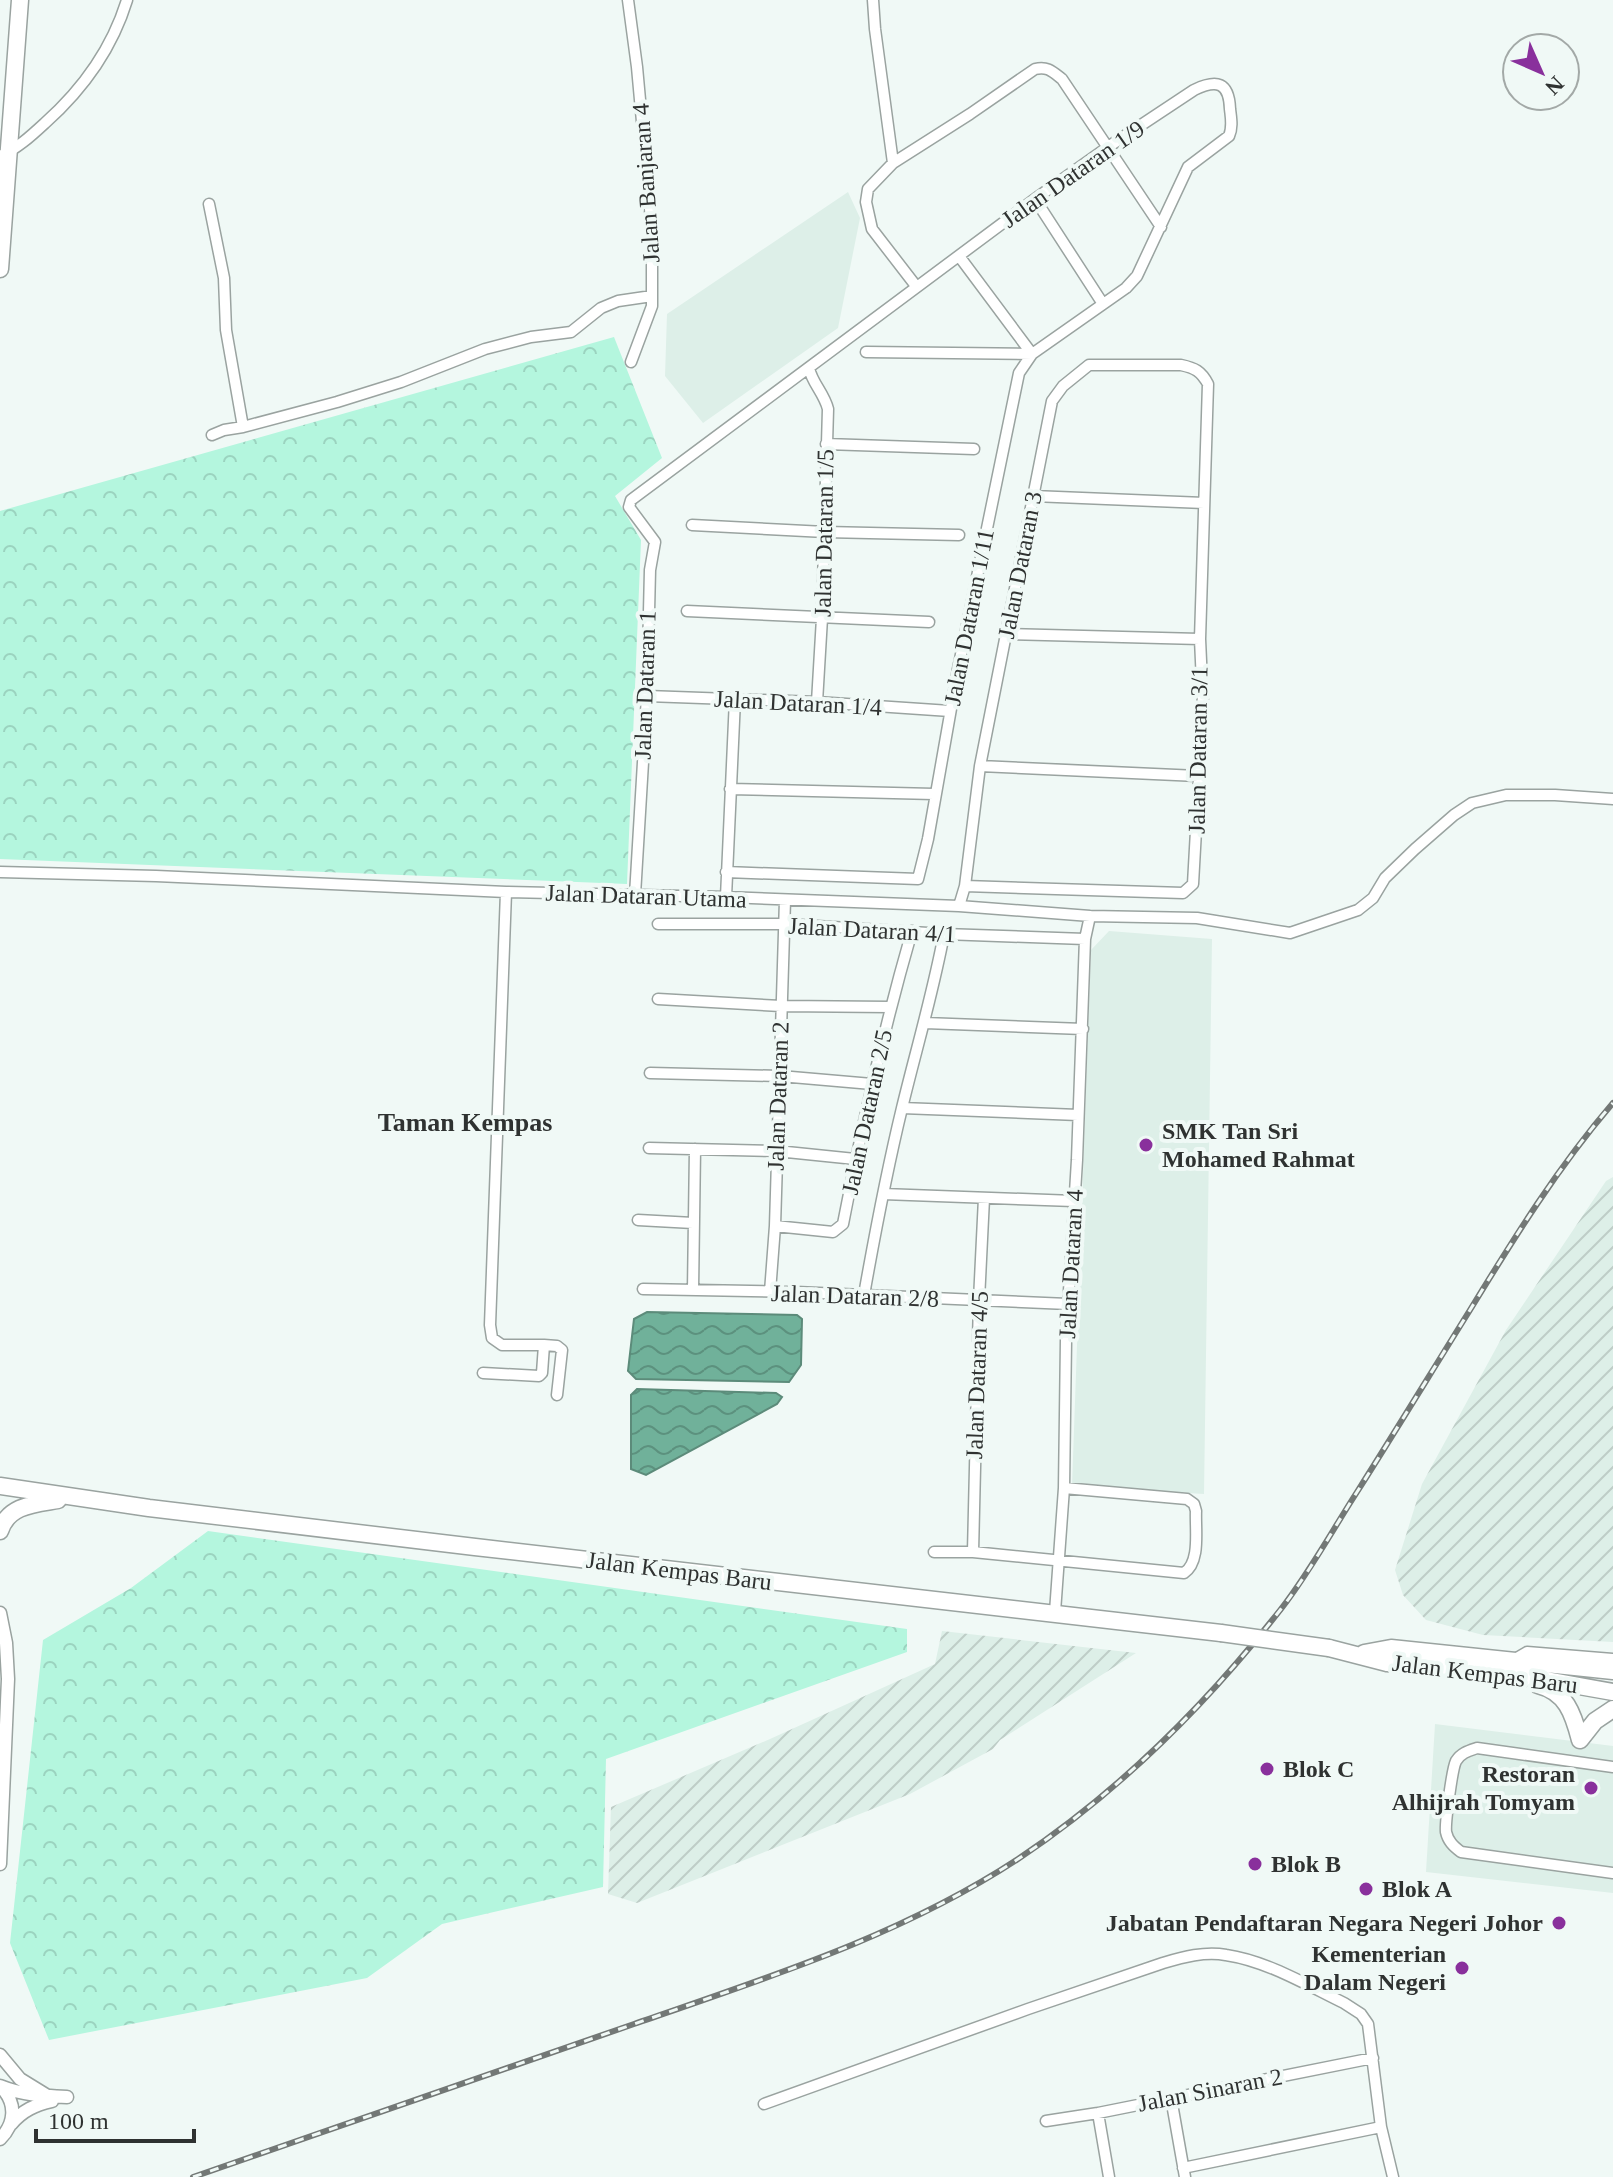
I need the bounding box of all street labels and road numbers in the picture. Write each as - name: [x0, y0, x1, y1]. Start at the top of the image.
- street label: Jalan Banjaran 4: [627, 102, 665, 264]
- street label: Jalan Dataran 1/9: [997, 115, 1149, 233]
- street label: Jalan Dataran 1/5: [810, 449, 838, 617]
- street label: Jalan Dataran 3: [993, 489, 1047, 641]
- street label: Jalan Dataran 1/11: [939, 527, 999, 707]
- street label: Jalan Dataran 1: [629, 610, 661, 760]
- street label: Jalan Dataran 3/1: [1184, 666, 1212, 834]
- street label: Jalan Dataran 1/4: [713, 686, 883, 720]
- street label: Jalan Dataran Utama: [545, 879, 747, 913]
- street label: Jalan Dataran 4/1: [787, 913, 957, 947]
- street label: Jalan Dataran 2: [762, 1021, 794, 1171]
- street label: Jalan Dataran 2/5: [837, 1027, 897, 1197]
- street label: Jalan Dataran 4: [1054, 1189, 1088, 1339]
- street label: Jalan Dataran 2/8: [771, 1280, 939, 1312]
- street label: Jalan Dataran 4/5: [961, 1291, 993, 1459]
- street label: Jalan Kempas Baru: [585, 1547, 773, 1595]
- street label: Jalan Kempas Baru: [1391, 1650, 1579, 1698]
- street label: Jalan Sinaran 2: [1136, 2063, 1284, 2117]

